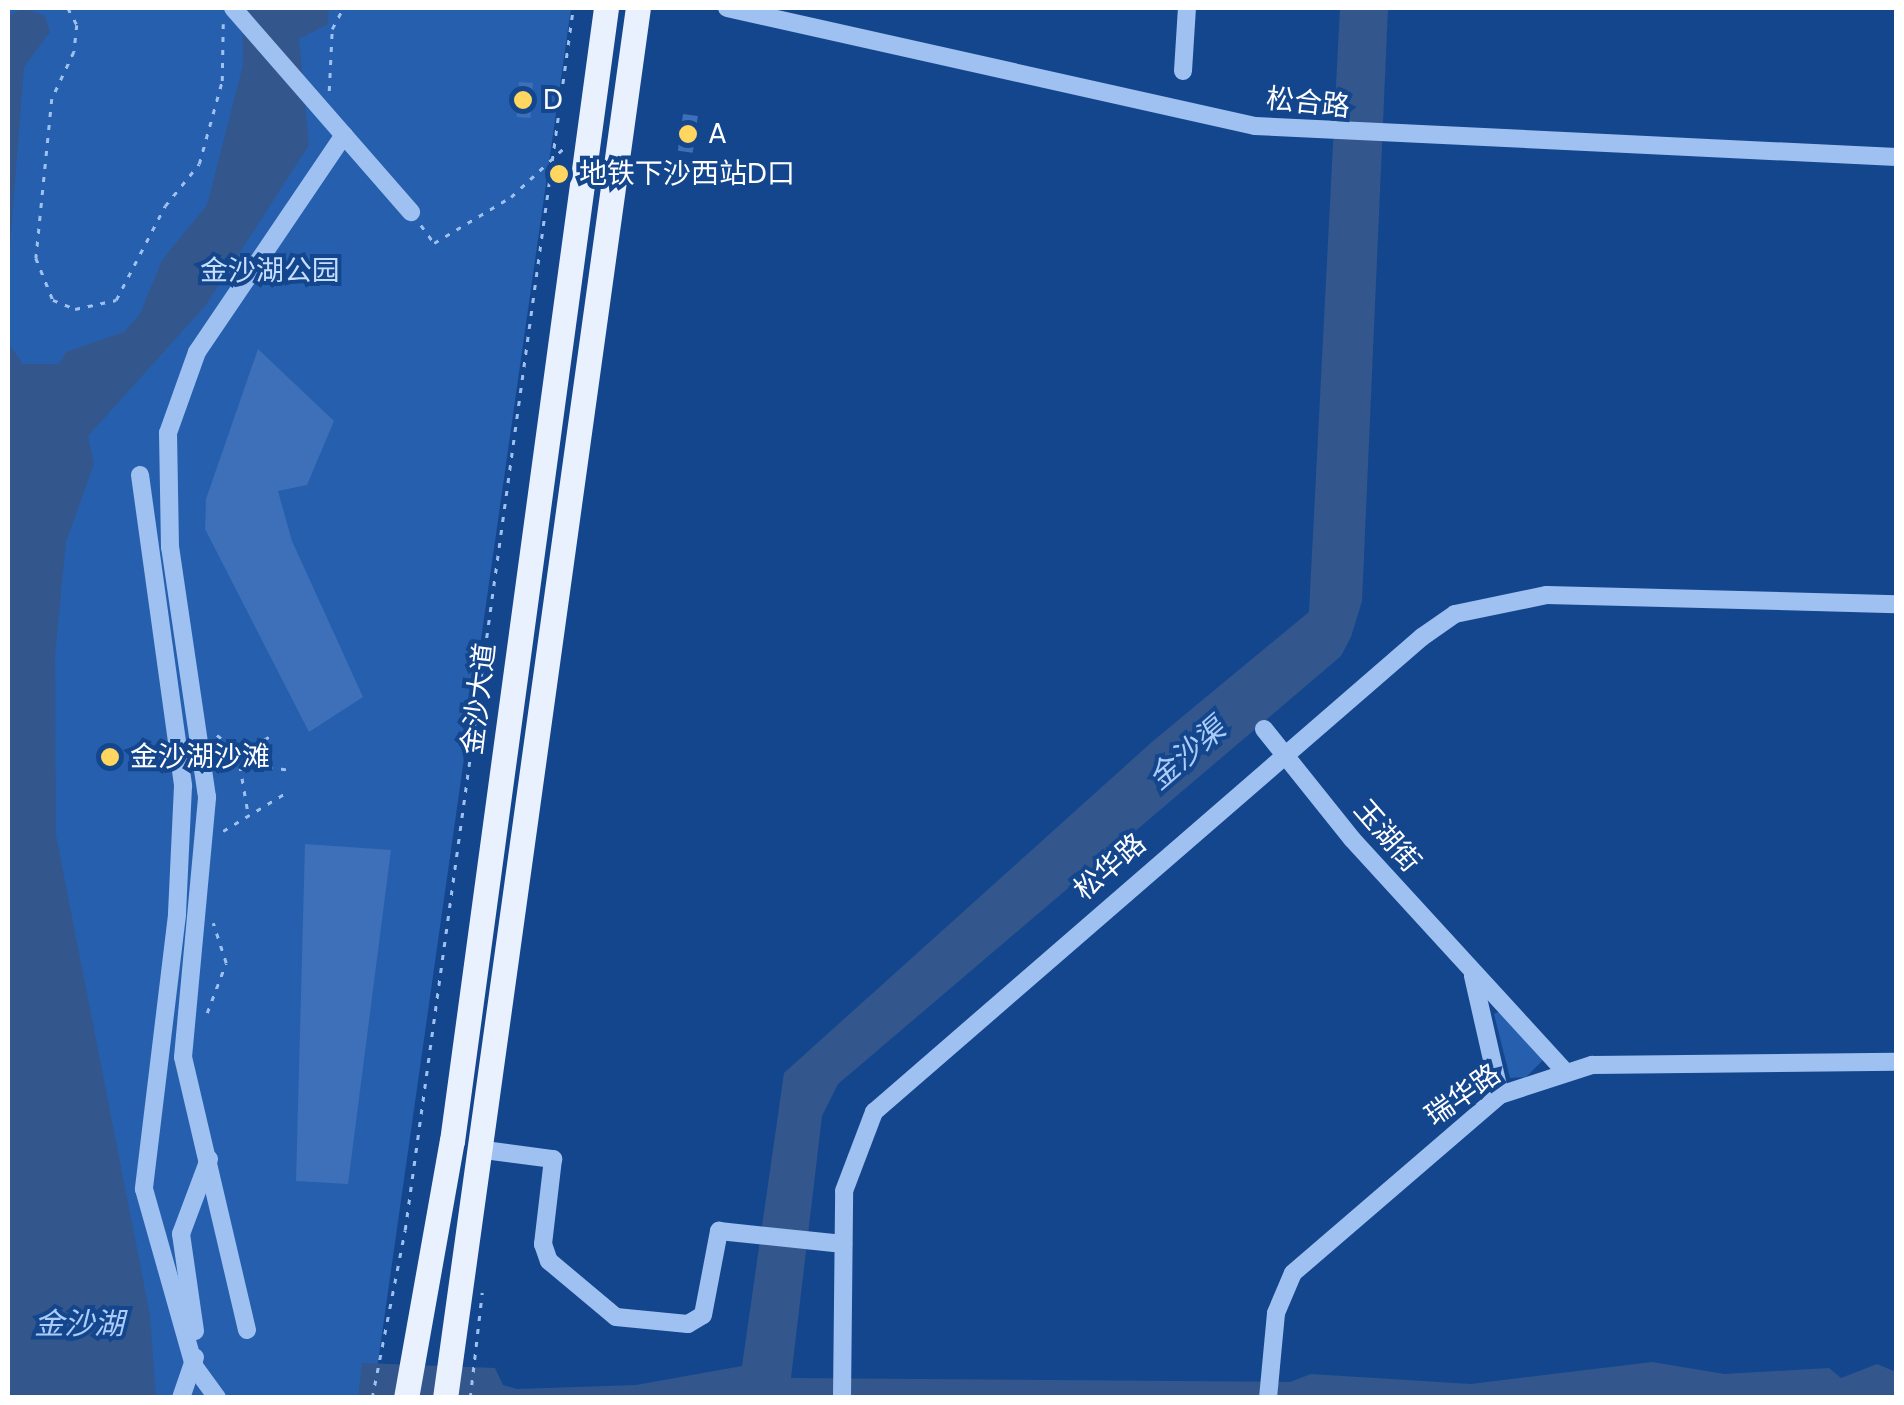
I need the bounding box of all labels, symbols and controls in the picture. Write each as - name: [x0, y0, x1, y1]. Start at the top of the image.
- street label: 松合路: [1264, 82, 1352, 124]
- place label: D: [543, 83, 563, 117]
- marker: D: [512, 89, 534, 111]
- place label: A: [708, 117, 727, 151]
- marker: A: [677, 123, 699, 145]
- place label: 地铁下沙西站D口: [579, 157, 795, 191]
- marker: 地铁下沙西站D口: [548, 163, 570, 185]
- park label: 金沙湖公园: [200, 254, 340, 288]
- street label: 金沙大道: [456, 641, 502, 757]
- water label: 金沙渠: [1141, 711, 1233, 797]
- place label: 金沙湖沙滩: [130, 740, 270, 774]
- marker: 金沙湖沙滩: [99, 746, 121, 768]
- street label: 玉湖街: [1347, 793, 1427, 879]
- street label: 松华路: [1067, 827, 1153, 907]
- street label: 瑞华路: [1419, 1057, 1507, 1133]
- water label: 金沙湖: [34, 1306, 124, 1342]

